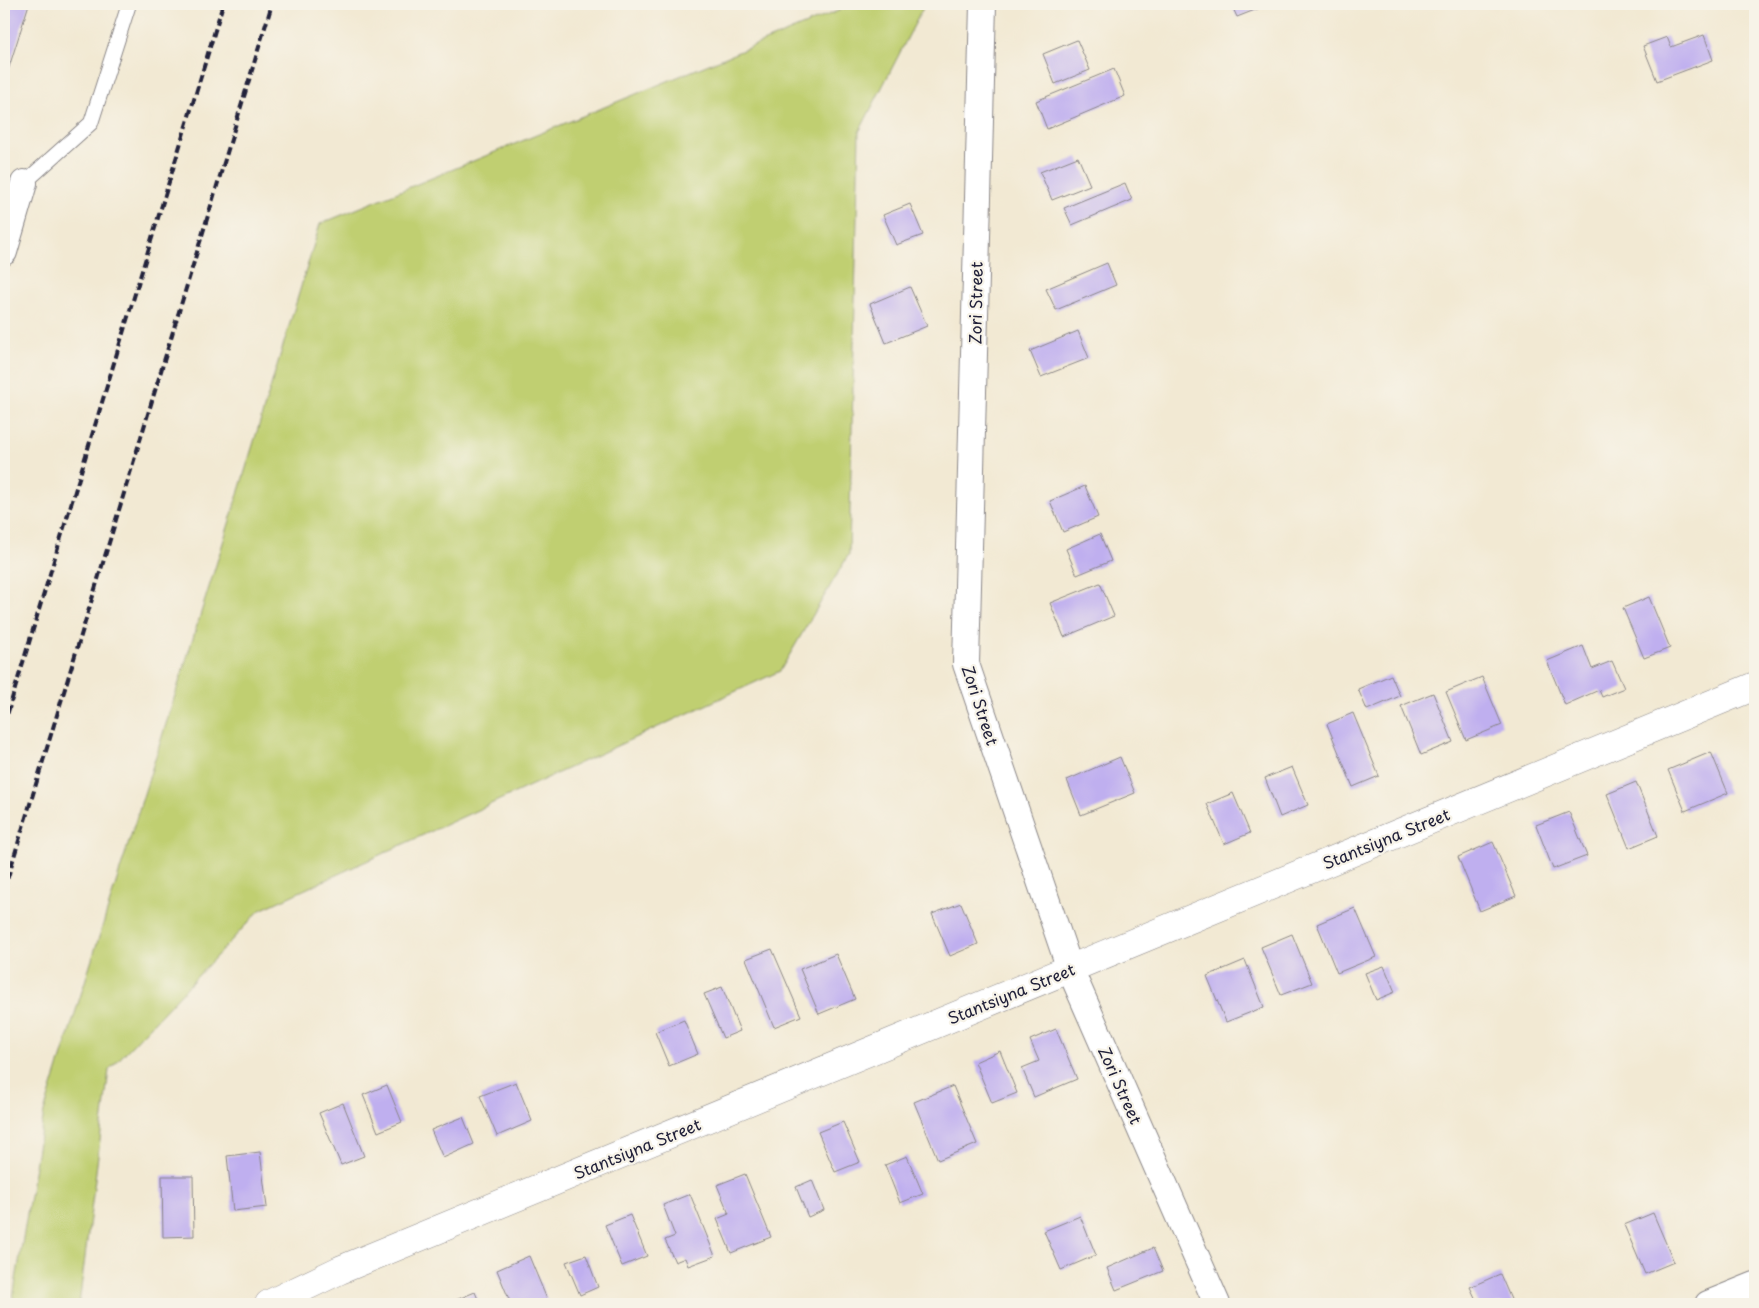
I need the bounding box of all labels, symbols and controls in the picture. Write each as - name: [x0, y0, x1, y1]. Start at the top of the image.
- street label: Zori Street: [962, 261, 988, 345]
- street label: Zori Street: [957, 662, 1005, 749]
- street label: Stantsiyna Street: [1319, 801, 1454, 874]
- street label: Stantsiyna Street: [944, 956, 1079, 1029]
- street label: Zori Street: [1093, 1042, 1149, 1128]
- street label: Stantsiyna Street: [570, 1111, 705, 1184]

